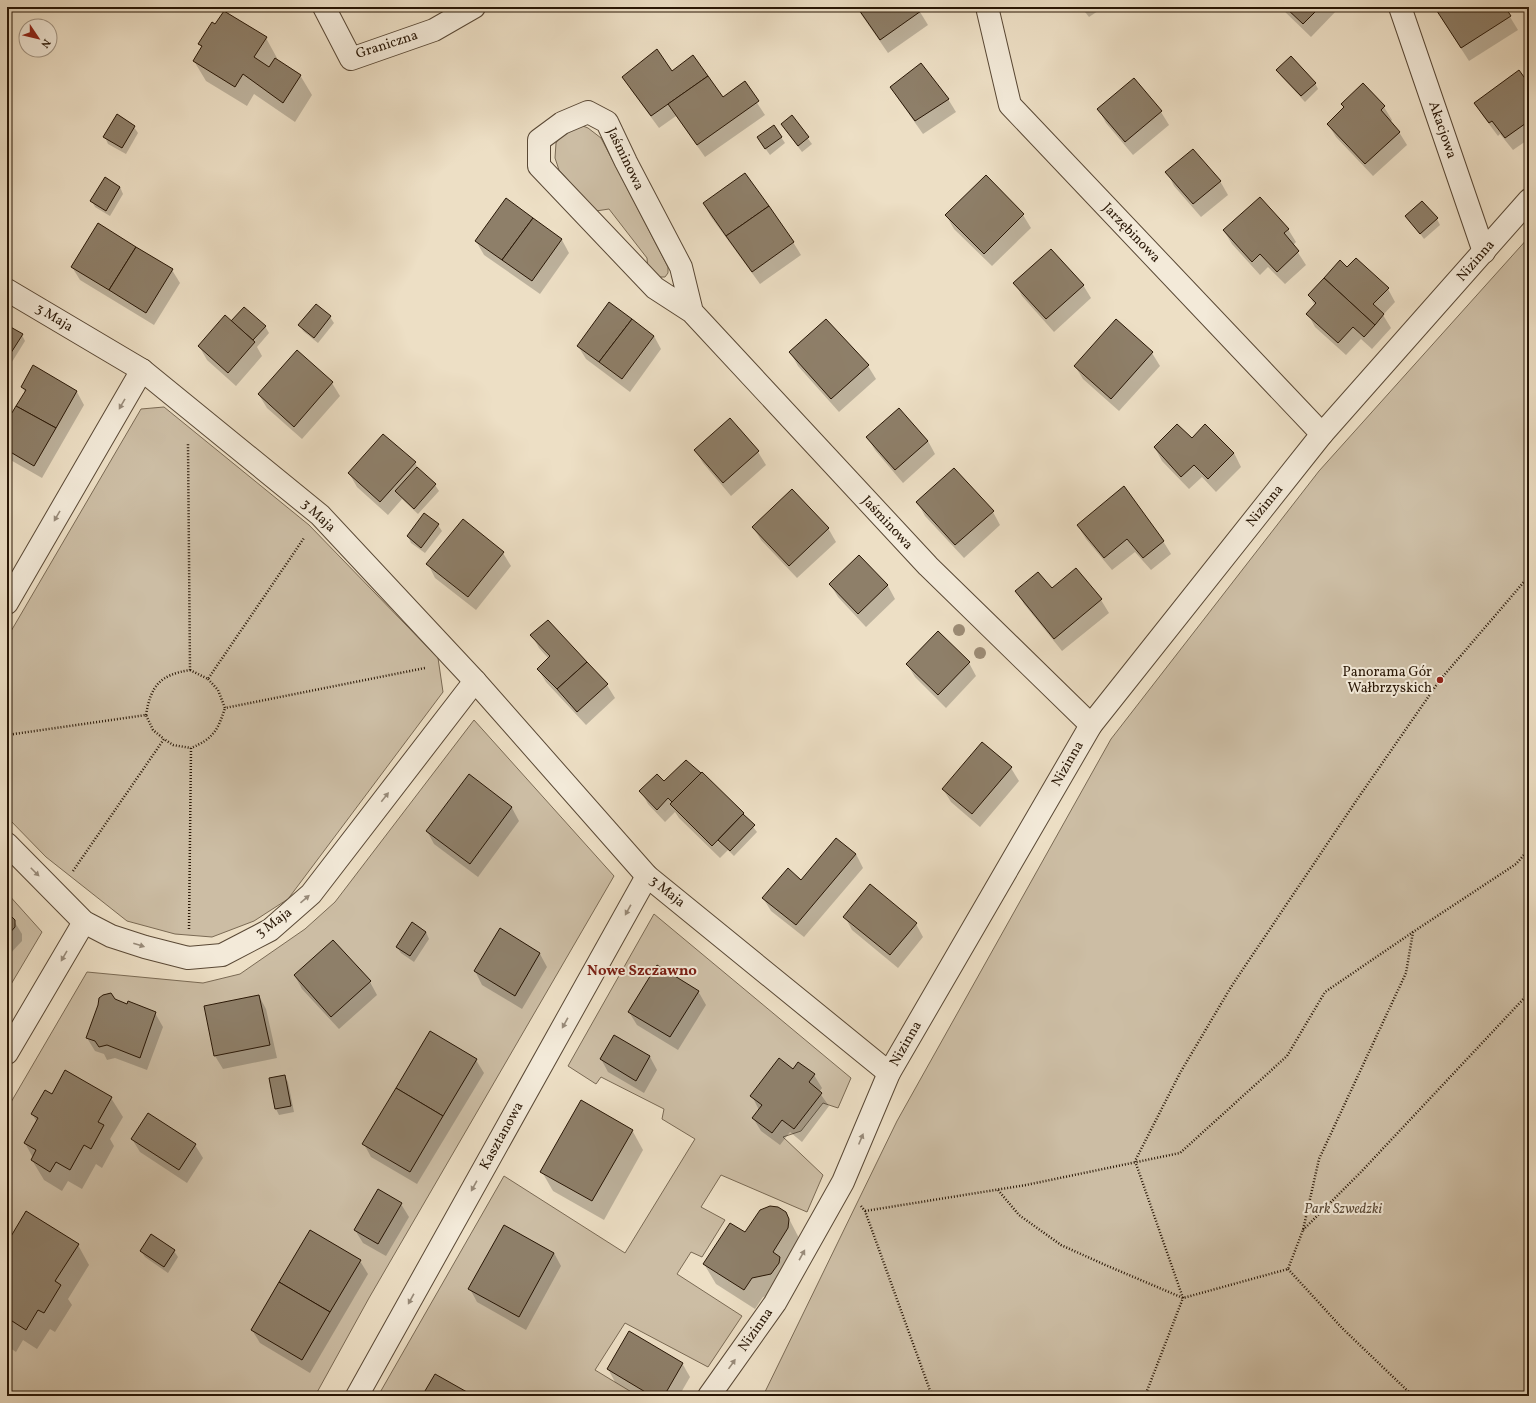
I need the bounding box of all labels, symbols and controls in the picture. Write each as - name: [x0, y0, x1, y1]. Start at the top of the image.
- north arrow: [18, 18, 58, 58]
- street label: Graniczna: [354, 26, 421, 64]
- text: N: [37, 35, 53, 50]
- street label: Akacjowa: [1423, 99, 1461, 161]
- street label: Jaśminowa: [602, 124, 648, 194]
- street label: Jarzębinowa: [1098, 199, 1164, 267]
- street label: Nizinna: [1453, 236, 1499, 286]
- street label: 3 Maja: [32, 299, 76, 337]
- one-way arrow: [119, 398, 126, 410]
- street label: Nizinna: [1242, 481, 1288, 531]
- street label: Jaśminowa: [857, 492, 917, 554]
- street label: 3 Maja: [297, 495, 339, 537]
- one-way arrow: [54, 510, 61, 522]
- place label: Panorama Gór Wałbrzyskich: [1343, 663, 1432, 698]
- marker: Panorama Gór Wałbrzyskich: [1435, 675, 1445, 685]
- street label: Nizinna: [1047, 738, 1089, 790]
- one-way arrow: [381, 792, 390, 803]
- one-way arrow: [30, 867, 39, 877]
- street label: 3 Maja: [645, 872, 689, 912]
- one-way arrow: [300, 895, 310, 904]
- street label: 3 Maja: [252, 903, 296, 943]
- one-way arrow: [625, 904, 632, 916]
- one-way arrow: [133, 942, 145, 948]
- one-way arrow: [61, 950, 68, 962]
- district label: Nowe Szczawno: [587, 961, 697, 982]
- one-way arrow: [561, 1017, 568, 1029]
- street label: Nizinna: [885, 1018, 927, 1070]
- street label: Kasztanowa: [476, 1099, 528, 1173]
- one-way arrow: [858, 1134, 864, 1145]
- one-way arrow: [471, 1180, 477, 1192]
- park label: Park Szwedzki: [1304, 1200, 1382, 1219]
- one-way arrow: [799, 1249, 806, 1261]
- one-way arrow: [407, 1293, 414, 1305]
- street label: Nizinna: [734, 1304, 778, 1356]
- one-way arrow: [728, 1359, 736, 1369]

